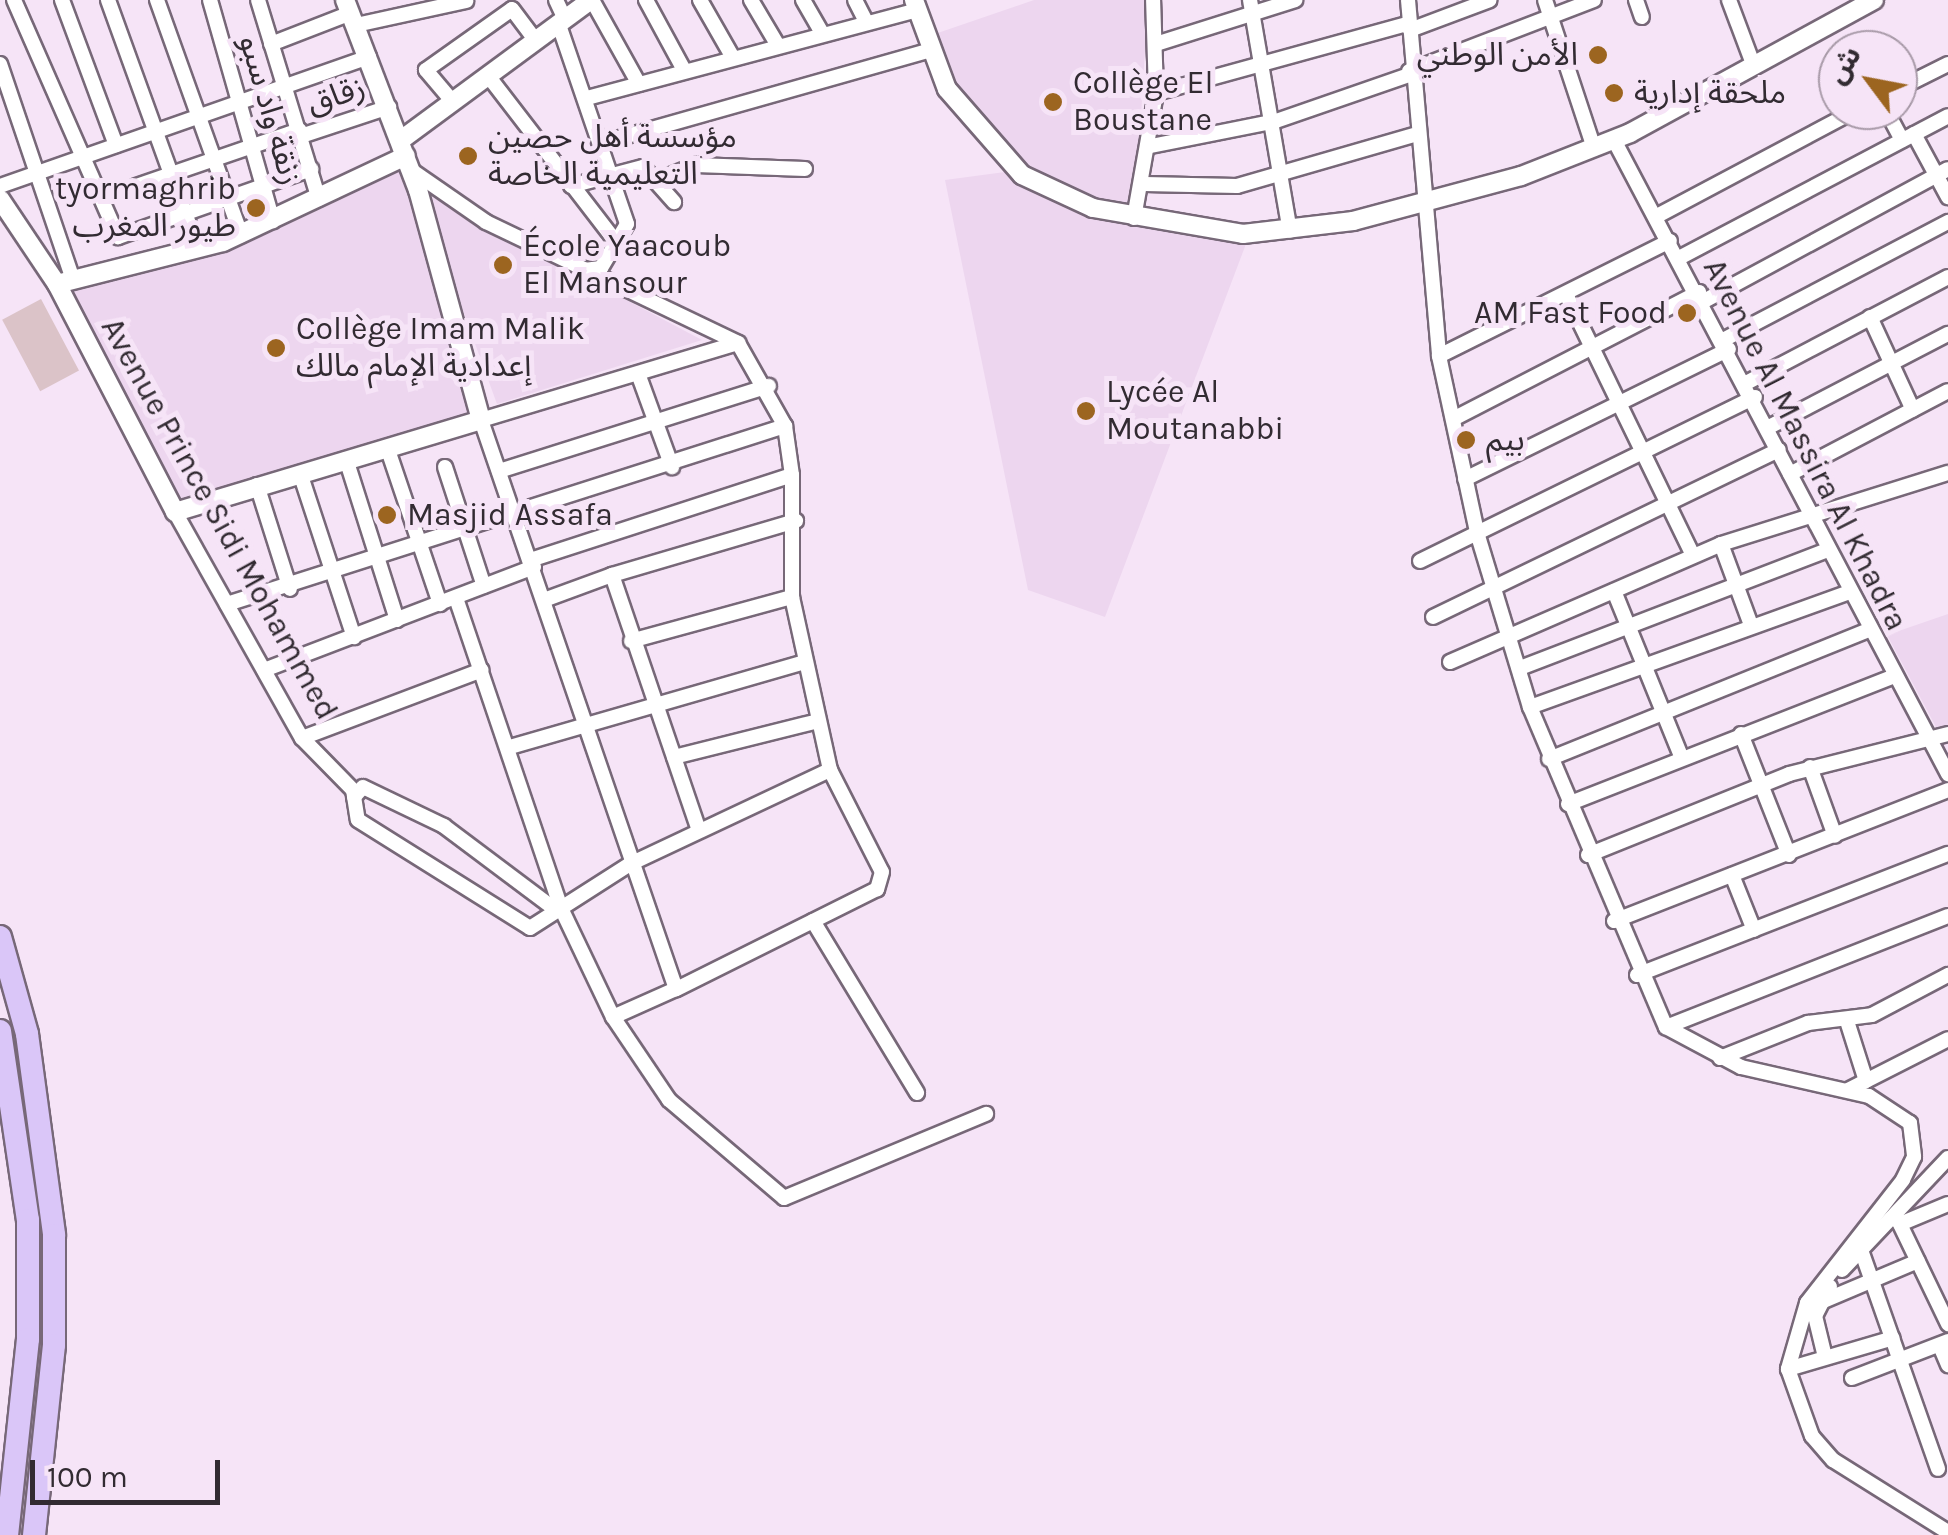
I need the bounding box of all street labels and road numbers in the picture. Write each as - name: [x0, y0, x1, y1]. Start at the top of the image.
- street label: زنقة واد سبو: [230, 31, 310, 189]
- street label: زقاق: [302, 68, 370, 124]
- street label: Avenue Al Massira Al Khadra: [1694, 253, 1916, 637]
- street label: Avenue Prince Sidi Mohammed: [92, 311, 346, 727]

